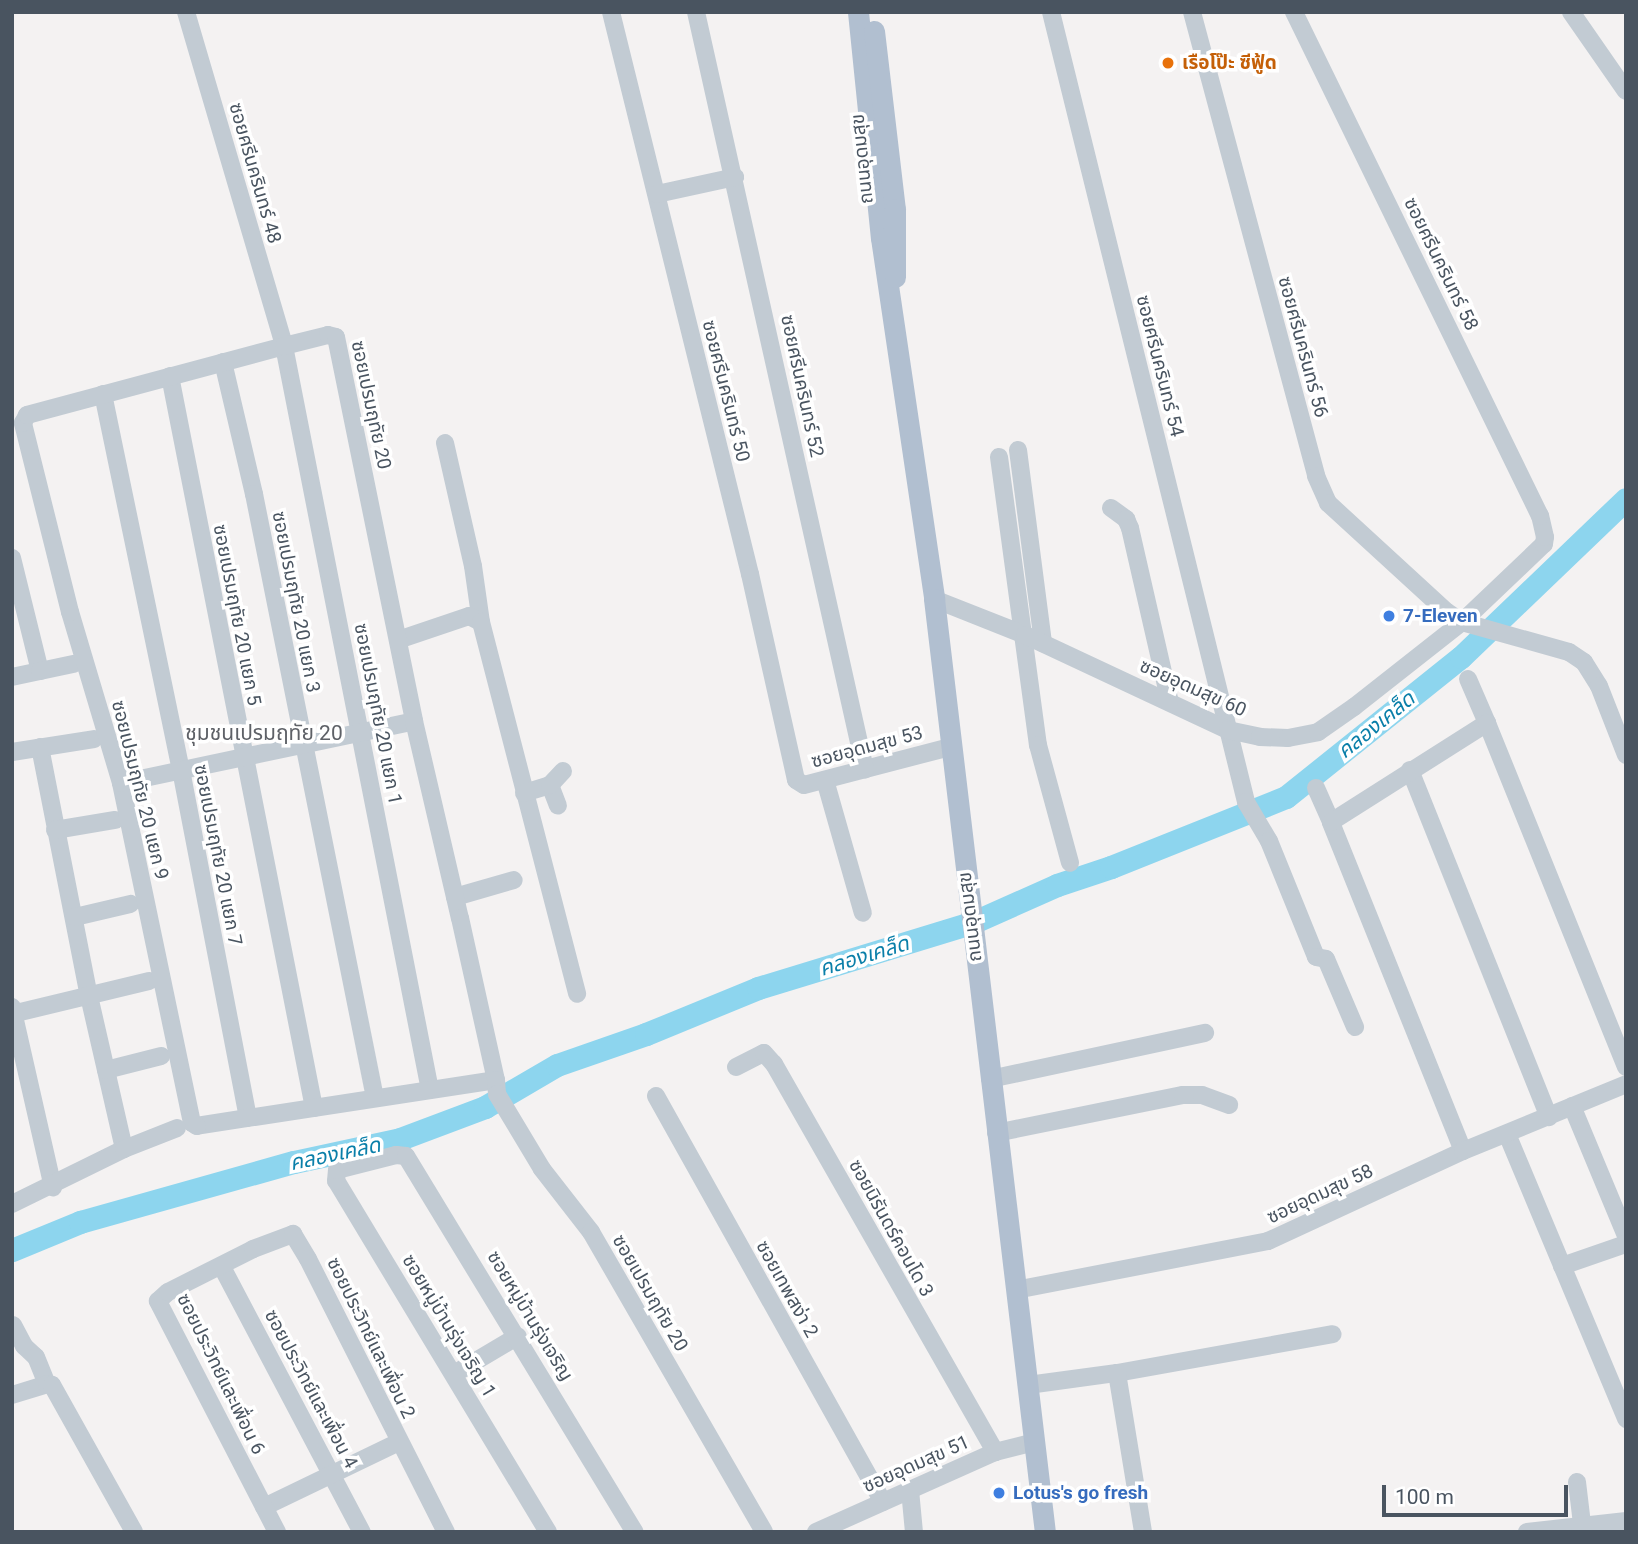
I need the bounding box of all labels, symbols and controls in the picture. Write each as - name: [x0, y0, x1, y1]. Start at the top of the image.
- place label: เรือโป๊ะ ซีฟู้ด: [1182, 52, 1277, 74]
- marker: เรือโป๊ะ ซีฟู้ด: [1160, 55, 1176, 71]
- street label: ซอยศรีนครินทร์ 48: [224, 100, 286, 246]
- street label: ถนนอุดมสุข: [846, 113, 878, 205]
- street label: ซอยศรีนครินทร์ 58: [1399, 194, 1483, 334]
- street label: ซอยศรีนครินทร์ 56: [1273, 274, 1333, 420]
- street label: ซอยศรีนครินทร์ 54: [1131, 293, 1189, 439]
- street label: ซอยศรีนครินทร์ 52: [776, 313, 828, 459]
- street label: ซอยศรีนครินทร์ 50: [697, 318, 755, 464]
- street label: ซอยเปรมฤทัย 20: [346, 339, 396, 471]
- street label: ซอยเปรมฤทัย 20 แยก 3: [267, 510, 325, 694]
- street label: ซอยเปรมฤทัย 20 แยก 5: [208, 523, 266, 707]
- place label: 7-Eleven: [1403, 605, 1478, 627]
- marker: 7-Eleven: [1381, 608, 1397, 624]
- street label: ซอยเปรมฤทัย 20 แยก 1: [349, 622, 407, 806]
- street label: ซอยอุดมสุข 60: [1136, 654, 1250, 722]
- water label: คลองเคล็ด: [1332, 686, 1420, 764]
- street label: ซอยเปรมฤทัย 20 แยก 9: [107, 698, 173, 882]
- district label: ชุมชนเปรมฤทัย 20: [185, 720, 343, 746]
- street label: ซอยอุดมสุข 53: [809, 721, 925, 773]
- street label: ซอยเปรมฤทัย 20 แยก 7: [189, 763, 247, 947]
- street label: ถนนอุดมสุข: [953, 871, 987, 963]
- water label: คลองเคล็ด: [816, 930, 912, 982]
- water label: คลองเคล็ด: [287, 1132, 383, 1176]
- street label: ซอยนิรันดร์คอนโด 3: [844, 1155, 938, 1301]
- street label: ซอยอุดมสุข 58: [1263, 1160, 1377, 1228]
- street label: ซอยเปรมฤทัย 20: [607, 1231, 693, 1355]
- street label: ซอยเทพสง่า 2: [751, 1237, 823, 1341]
- street label: ซอยหมู่บ้านรุ่งเจริญ: [482, 1247, 578, 1385]
- street label: ซอยหมู่บ้านรุ่งเจริญ 1: [397, 1250, 501, 1402]
- street label: ซอยประวิทย์และเพื่อน 2: [322, 1254, 420, 1422]
- street label: ซอยประวิทย์และเพื่อน 6: [172, 1290, 270, 1458]
- street label: ซอยประวิทย์และเพื่อน 4: [260, 1306, 362, 1472]
- street label: ซอยอุดมสุข 51: [859, 1430, 973, 1498]
- scale bar: [1386, 1470, 1572, 1514]
- place label: Lotus's go fresh: [1013, 1482, 1148, 1504]
- marker: Lotus's go fresh: [991, 1485, 1007, 1501]
- text: 100 m: [1395, 1485, 1454, 1509]

